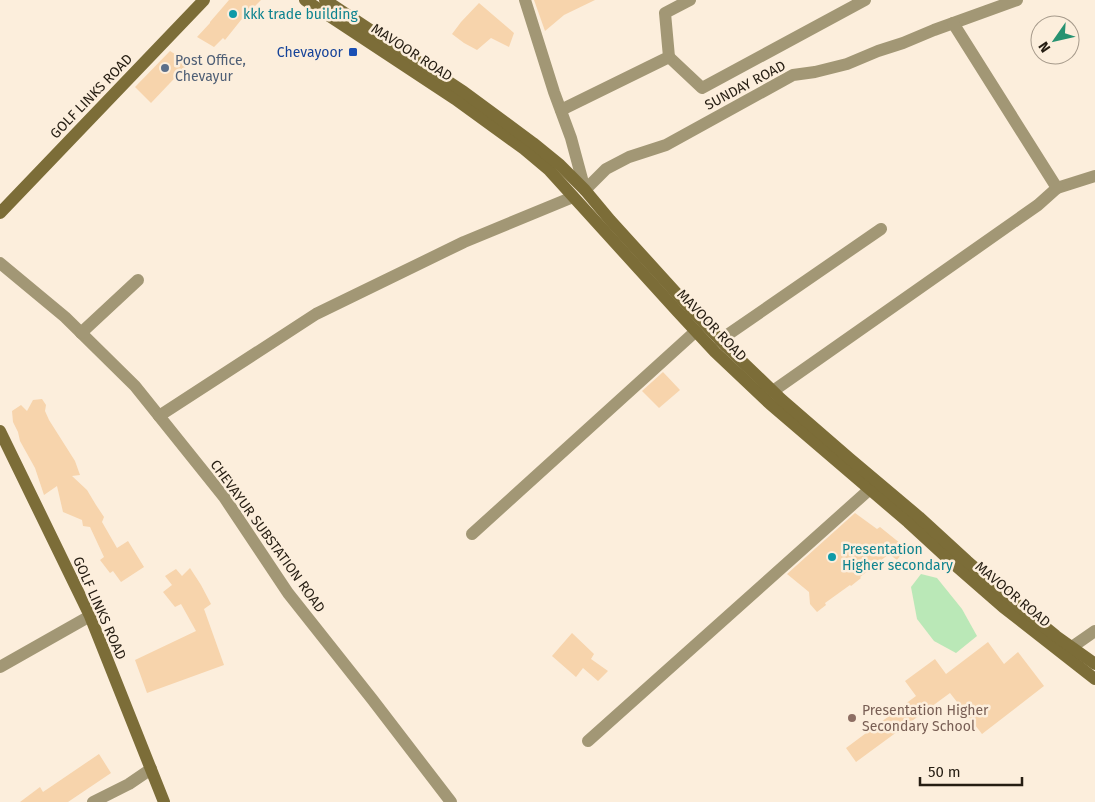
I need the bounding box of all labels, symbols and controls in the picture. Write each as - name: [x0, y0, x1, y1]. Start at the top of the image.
- place label: kkk trade building: [243, 6, 358, 23]
- marker: kkk trade building: [227, 8, 239, 20]
- north arrow: [1030, 15, 1080, 65]
- street label: MAVOOR ROAD: [368, 20, 455, 85]
- text: N: [1035, 38, 1054, 56]
- place label: Chevayoor: [277, 44, 344, 61]
- marker: Chevayoor: [347, 46, 359, 58]
- street label: GOLF LINKS ROAD: [47, 50, 136, 142]
- place label: Post Office, Chevayur: [175, 52, 246, 85]
- street label: SUNDAY ROAD: [702, 57, 789, 114]
- marker: Post Office, Chevayur: [159, 62, 171, 74]
- street label: MAVOOR ROAD: [673, 286, 750, 365]
- street label: CHEVAYUR SUBSTATION ROAD: [206, 457, 329, 616]
- place label: Presentation Higher secondary: [842, 541, 953, 574]
- marker: Presentation Higher secondary: [826, 551, 838, 563]
- street label: GOLF LINKS ROAD: [69, 554, 130, 662]
- street label: MAVOOR ROAD: [972, 558, 1054, 631]
- place label: Presentation Higher Secondary School: [862, 702, 989, 735]
- marker: Presentation Higher Secondary School: [846, 712, 858, 724]
- scale bar: [920, 754, 1022, 786]
- text: 50 m: [928, 763, 961, 781]

